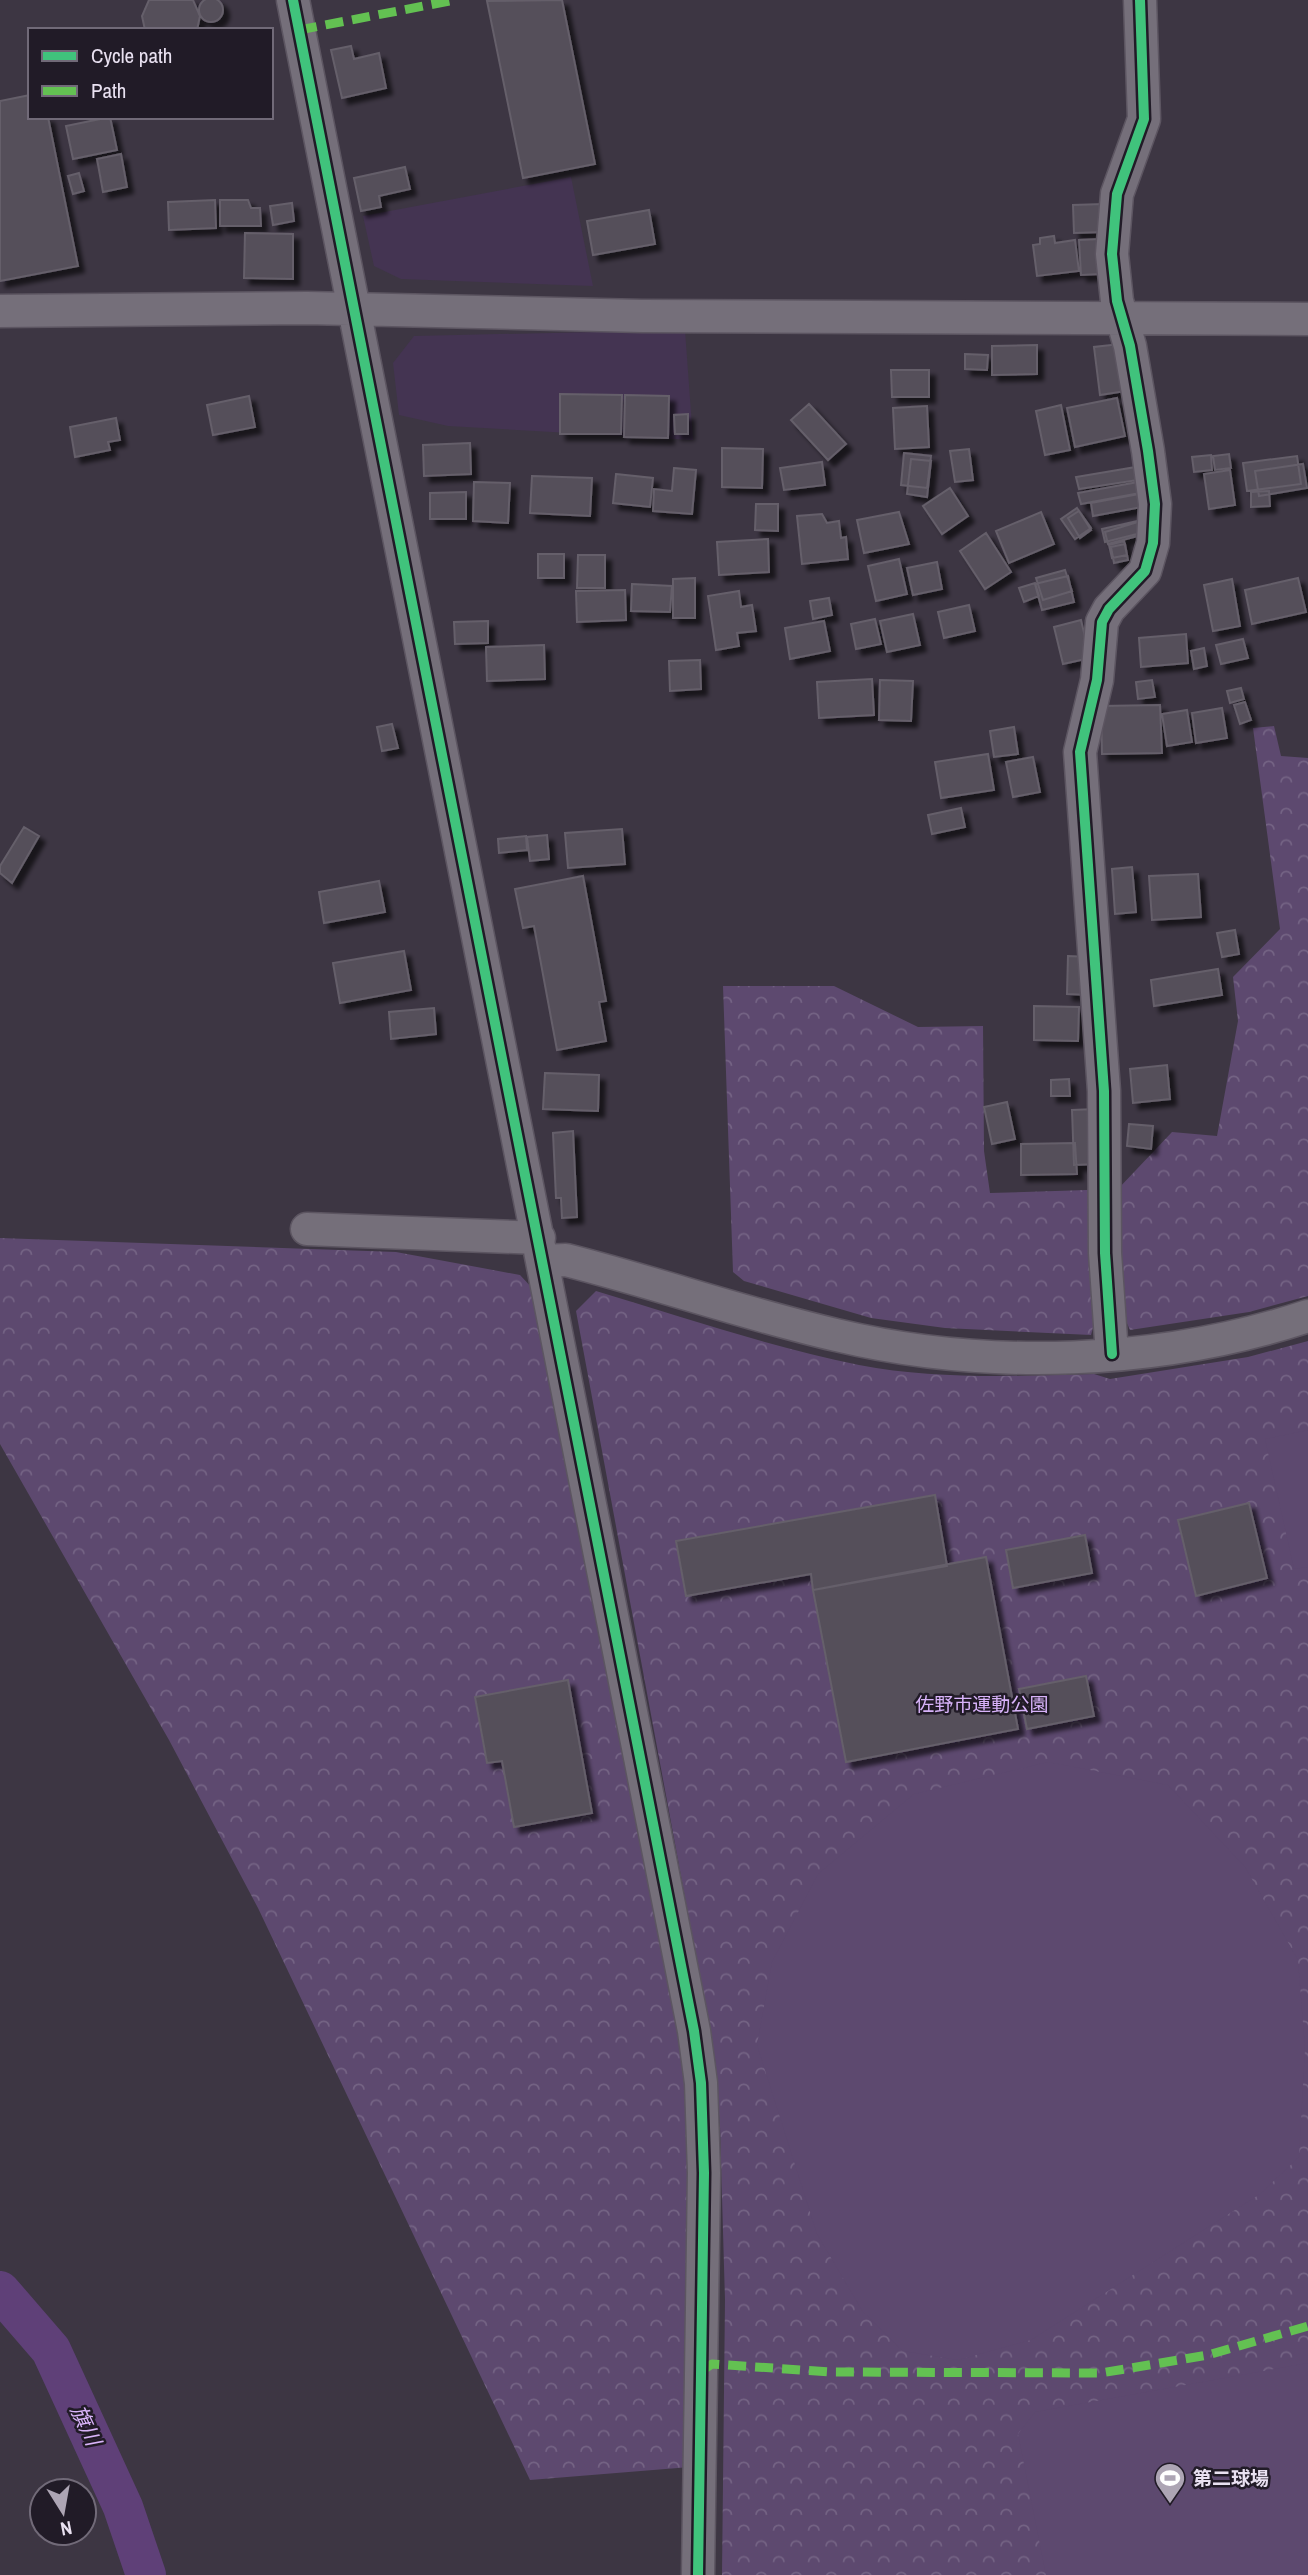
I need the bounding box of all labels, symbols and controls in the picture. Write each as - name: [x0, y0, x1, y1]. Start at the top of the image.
- legend: [28, 28, 273, 119]
- text: Cycle path: [91, 41, 172, 70]
- text: Path: [91, 76, 126, 105]
- park label: 佐野市運動公園: [915, 1691, 1049, 1717]
- water label: 旗川: [64, 2400, 109, 2452]
- sports icon: 第二球場: [1153, 2461, 1187, 2505]
- place label: 第二球場: [1193, 2465, 1269, 2491]
- north arrow: [28, 2477, 98, 2547]
- text: N: [58, 2515, 74, 2543]

